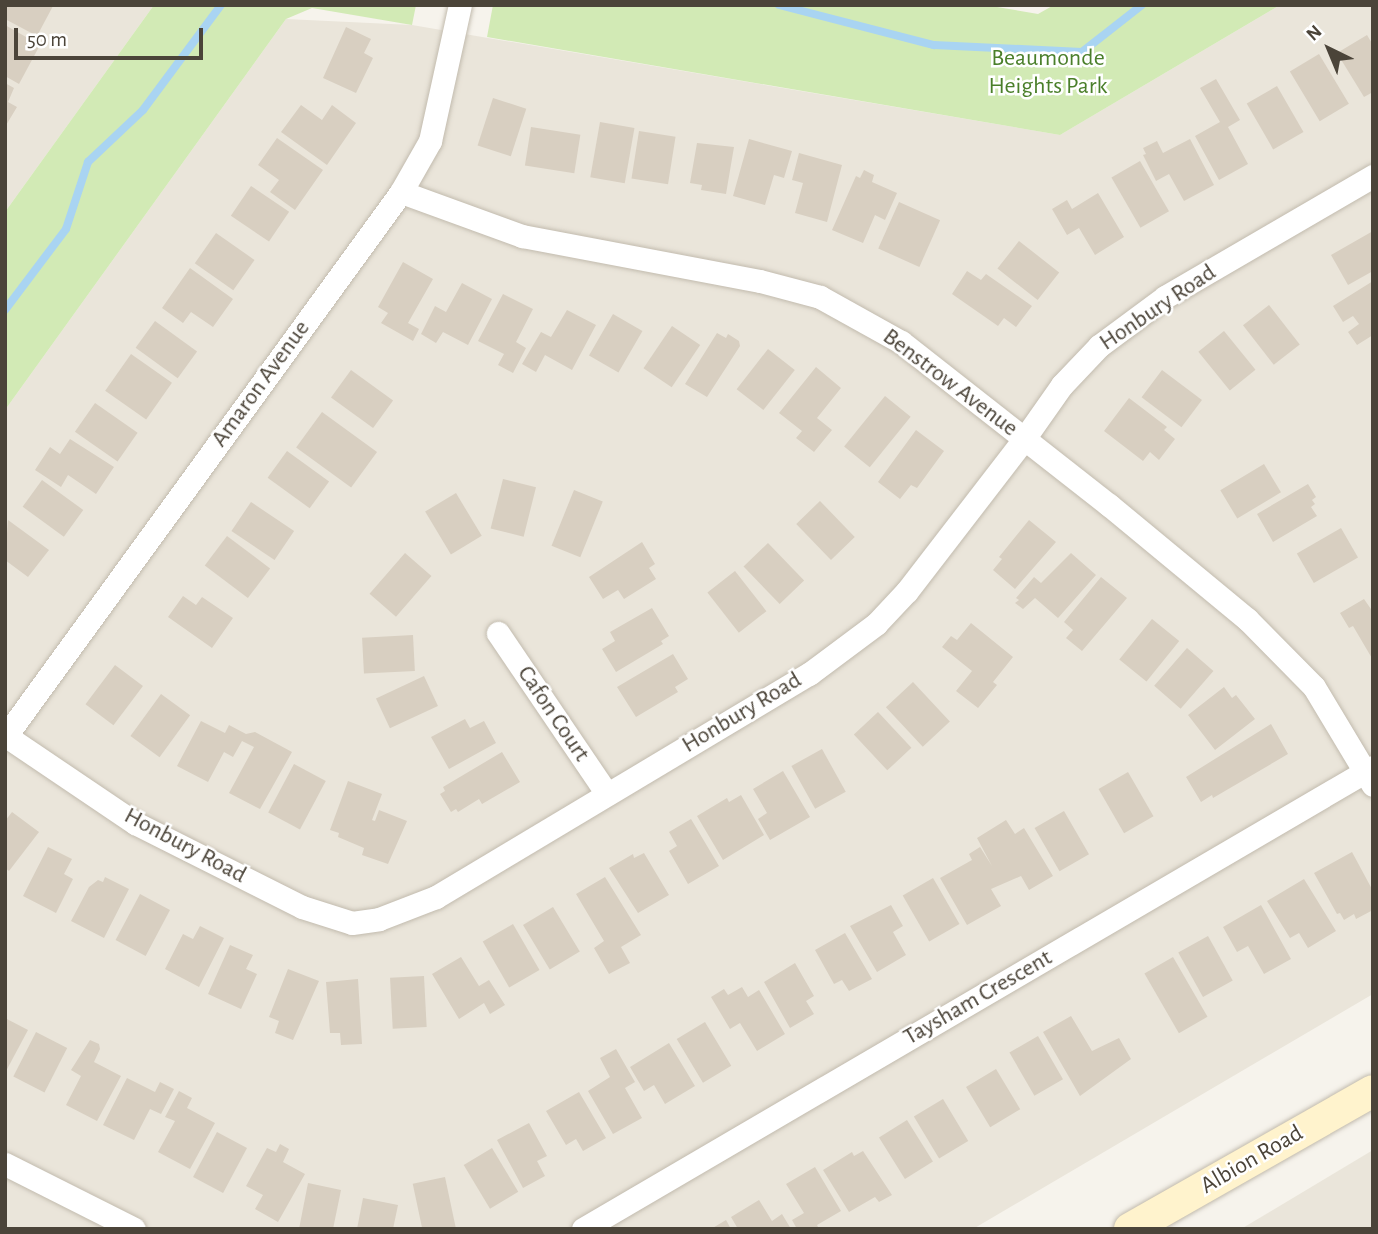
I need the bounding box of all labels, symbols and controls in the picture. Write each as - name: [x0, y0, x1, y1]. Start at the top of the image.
- scale bar: [18, 14, 206, 58]
- north arrow: [1294, 14, 1364, 84]
- text: N: [1303, 22, 1326, 45]
- text: 50 m: [27, 29, 67, 50]
- park label: Beaumonde Heights Park: [989, 45, 1107, 101]
- street label: Honbury Road: [1094, 259, 1222, 357]
- street label: Amaron Avenue: [205, 315, 317, 453]
- street label: Benstrow Avenue: [877, 323, 1023, 443]
- street label: Cafon Court: [511, 661, 595, 767]
- street label: Honbury Road: [677, 666, 807, 760]
- street label: Honbury Road: [119, 802, 251, 890]
- street label: Taysham Crescent: [899, 944, 1057, 1052]
- street label: Albion Road: [1196, 1119, 1308, 1201]

